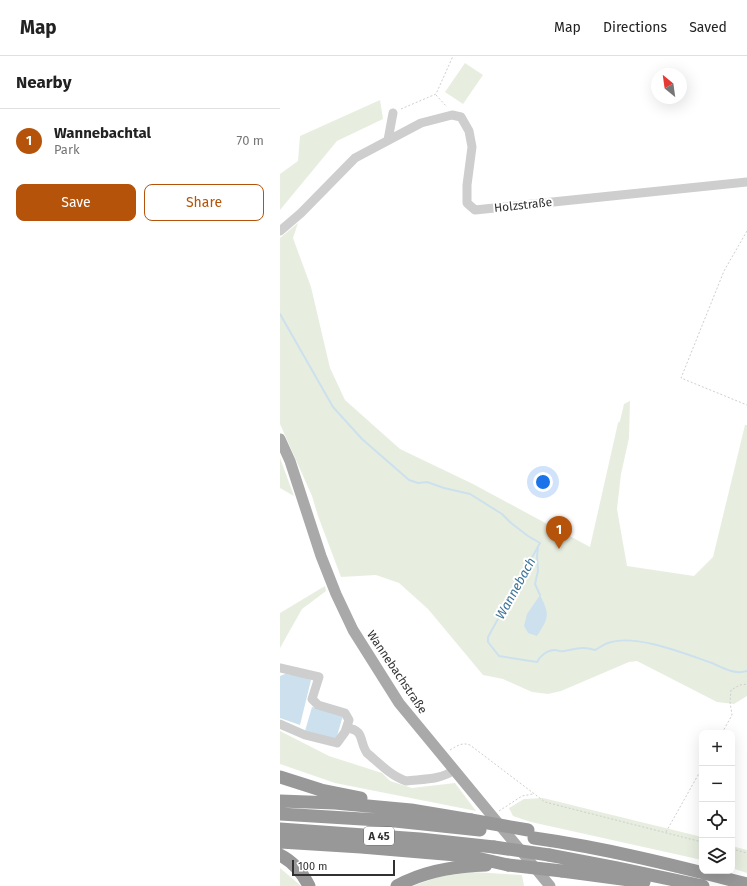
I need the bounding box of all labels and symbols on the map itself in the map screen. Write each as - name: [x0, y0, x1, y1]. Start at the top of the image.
- north arrow: [651, 68, 687, 104]
- street label: Holzstraße: [493, 195, 553, 215]
- your location: [533, 472, 553, 492]
- pin: 1: [546, 516, 572, 549]
- water label: Wannebach: [492, 555, 539, 622]
- street label: Wannebachstraße: [364, 628, 430, 716]
- road number: A 45: [364, 827, 394, 845]
- scale bar: [292, 858, 395, 877]

